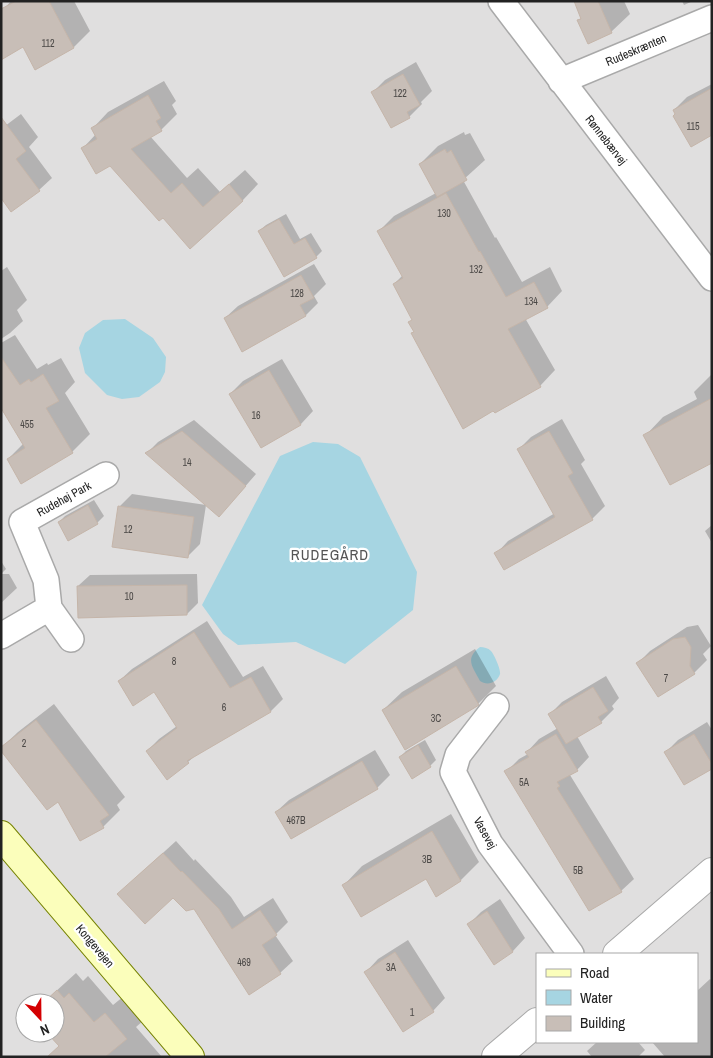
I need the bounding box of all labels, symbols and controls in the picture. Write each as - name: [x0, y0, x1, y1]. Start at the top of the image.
- street label: Rudeskrænten: [603, 30, 669, 70]
- house number: 112: [41, 37, 55, 50]
- house number: 122: [393, 87, 407, 100]
- street label: Rønnebærvej: [582, 112, 630, 168]
- house number: 115: [686, 120, 700, 133]
- house number: 130: [437, 207, 451, 220]
- house number: 132: [469, 263, 483, 276]
- house number: 128: [290, 287, 304, 300]
- house number: 134: [524, 295, 538, 308]
- house number: 16: [251, 409, 261, 422]
- house number: 455: [20, 418, 34, 431]
- house number: 14: [182, 456, 192, 469]
- street label: Rudehøj Park: [34, 478, 94, 520]
- house number: 12: [123, 523, 133, 536]
- district label: RUDEGÅRD: [291, 544, 369, 565]
- house number: 10: [124, 590, 134, 603]
- house number: 8: [172, 655, 177, 668]
- house number: 7: [664, 672, 669, 685]
- house number: 6: [222, 701, 227, 714]
- house number: 3C: [431, 712, 441, 725]
- house number: 2: [22, 737, 27, 750]
- house number: 5A: [519, 776, 530, 789]
- house number: 467B: [286, 814, 306, 827]
- street label: Vasevej: [470, 814, 500, 852]
- house number: 3B: [422, 853, 433, 866]
- house number: 5B: [573, 864, 584, 877]
- street label: Kongevejen: [72, 921, 118, 971]
- legend: [536, 953, 698, 1043]
- house number: 469: [237, 956, 251, 969]
- house number: 3A: [386, 961, 397, 974]
- text: Road: [580, 962, 609, 983]
- text: Water: [580, 987, 612, 1008]
- north arrow: [15, 993, 65, 1043]
- house number: 1: [410, 1006, 415, 1019]
- text: Building: [580, 1012, 625, 1033]
- text: N: [38, 1020, 52, 1040]

